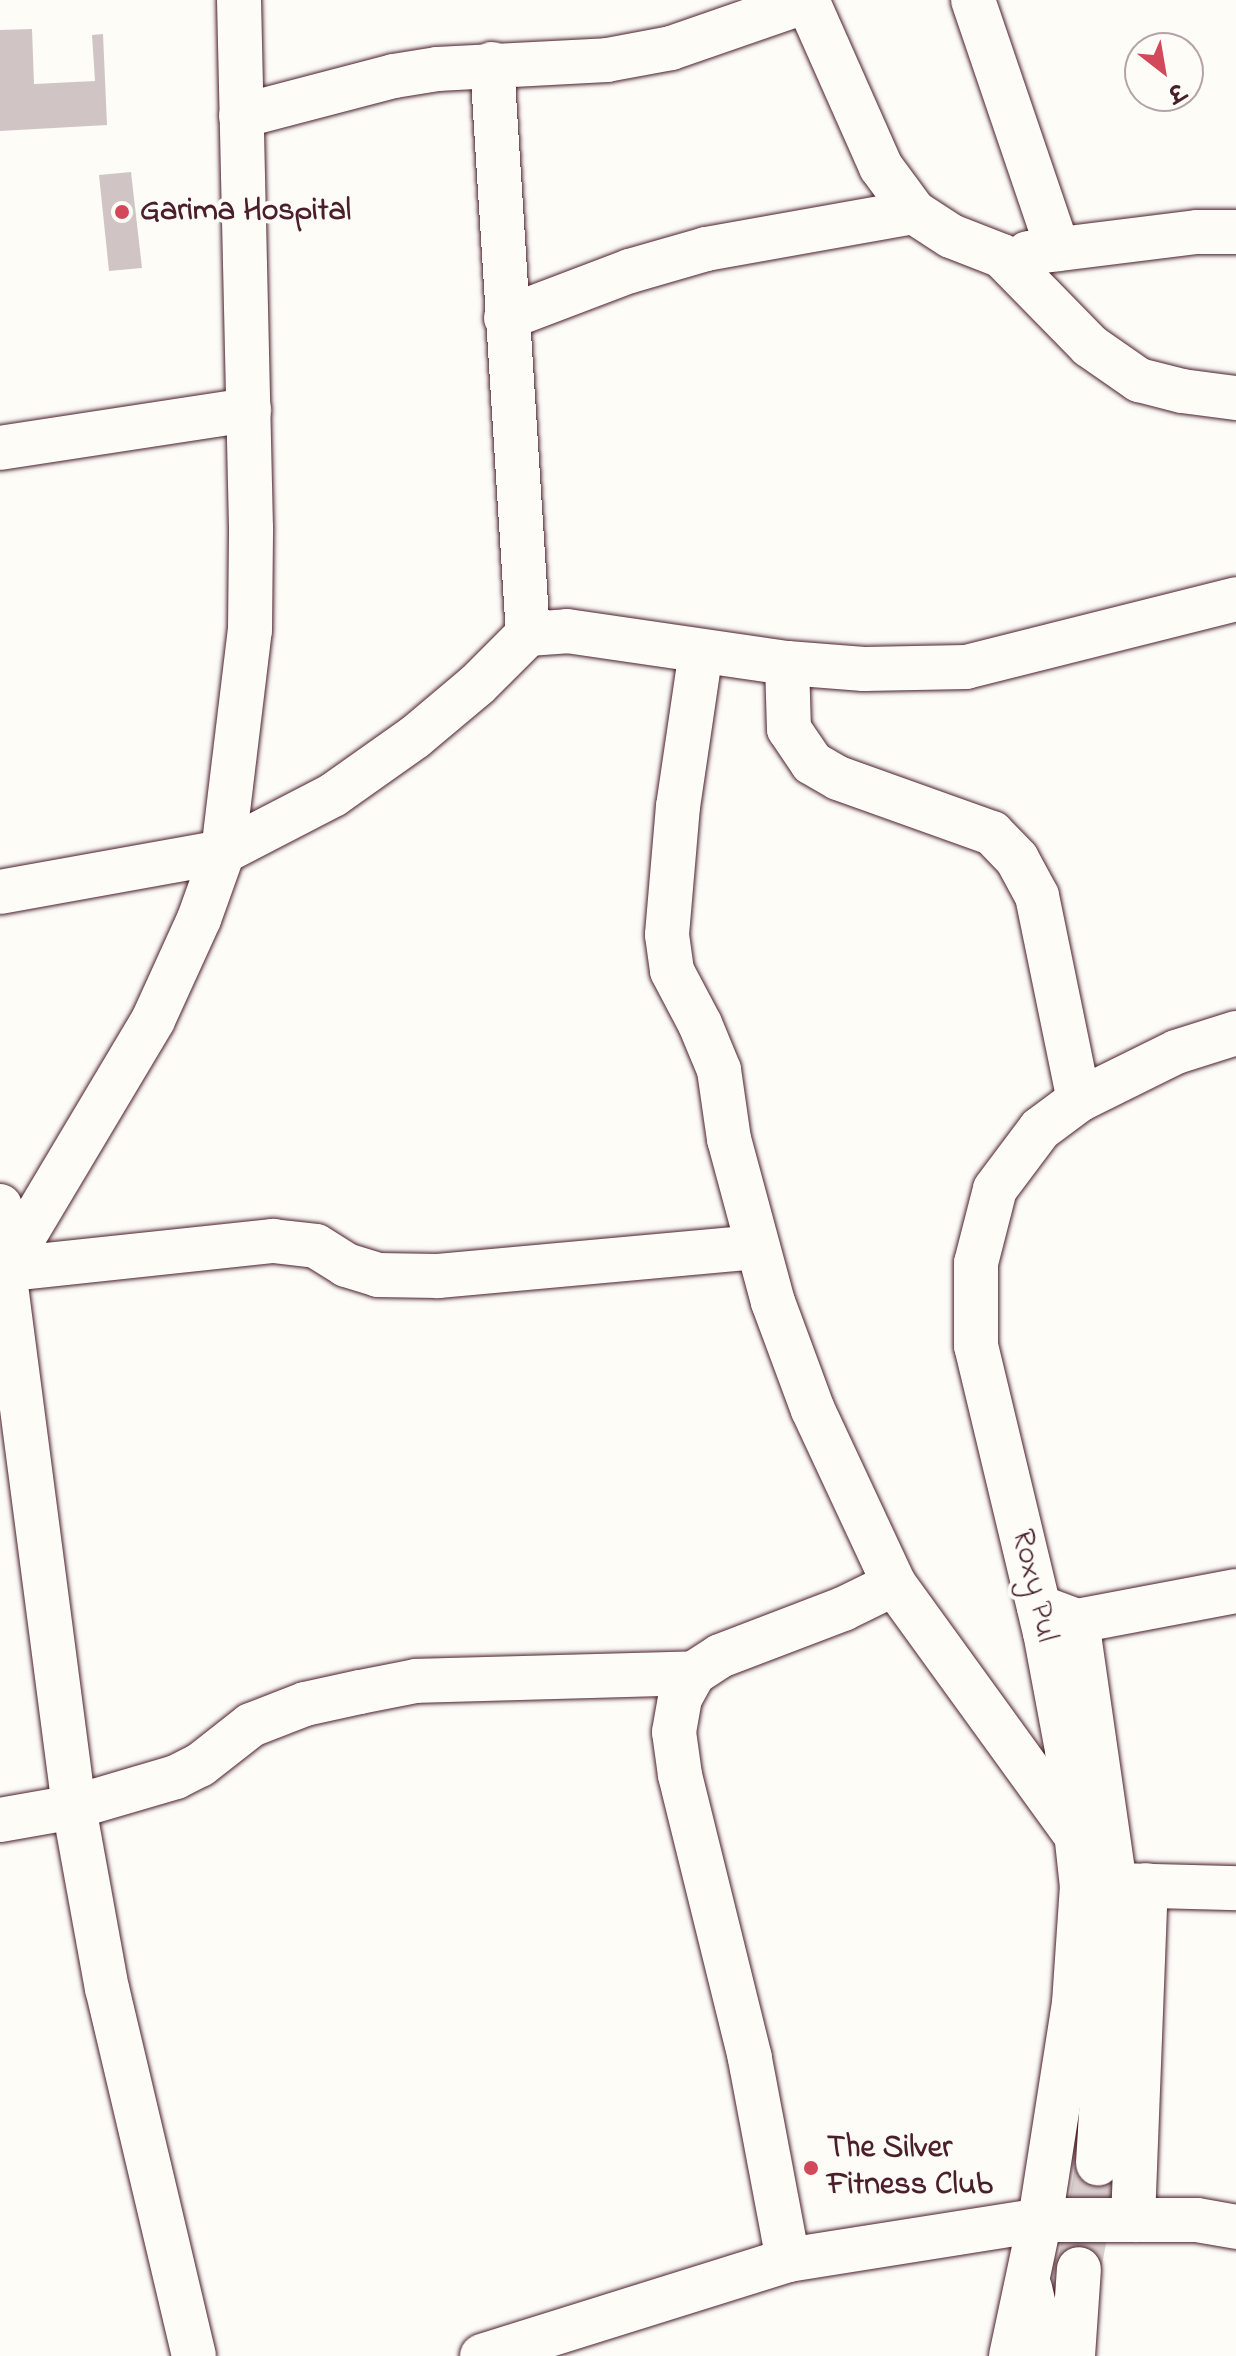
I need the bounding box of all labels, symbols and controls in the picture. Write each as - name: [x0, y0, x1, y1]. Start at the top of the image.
- north arrow: [1124, 32, 1204, 112]
- text: उ: [1161, 73, 1190, 108]
- place label: Garima Hospital: [140, 193, 351, 231]
- marker: Garima Hospital: [111, 201, 133, 223]
- street label: Roxy Pul: [1001, 1526, 1065, 1646]
- place label: The Silver Fitness Club: [827, 2131, 993, 2206]
- marker: The Silver Fitness Club: [802, 2159, 820, 2177]

